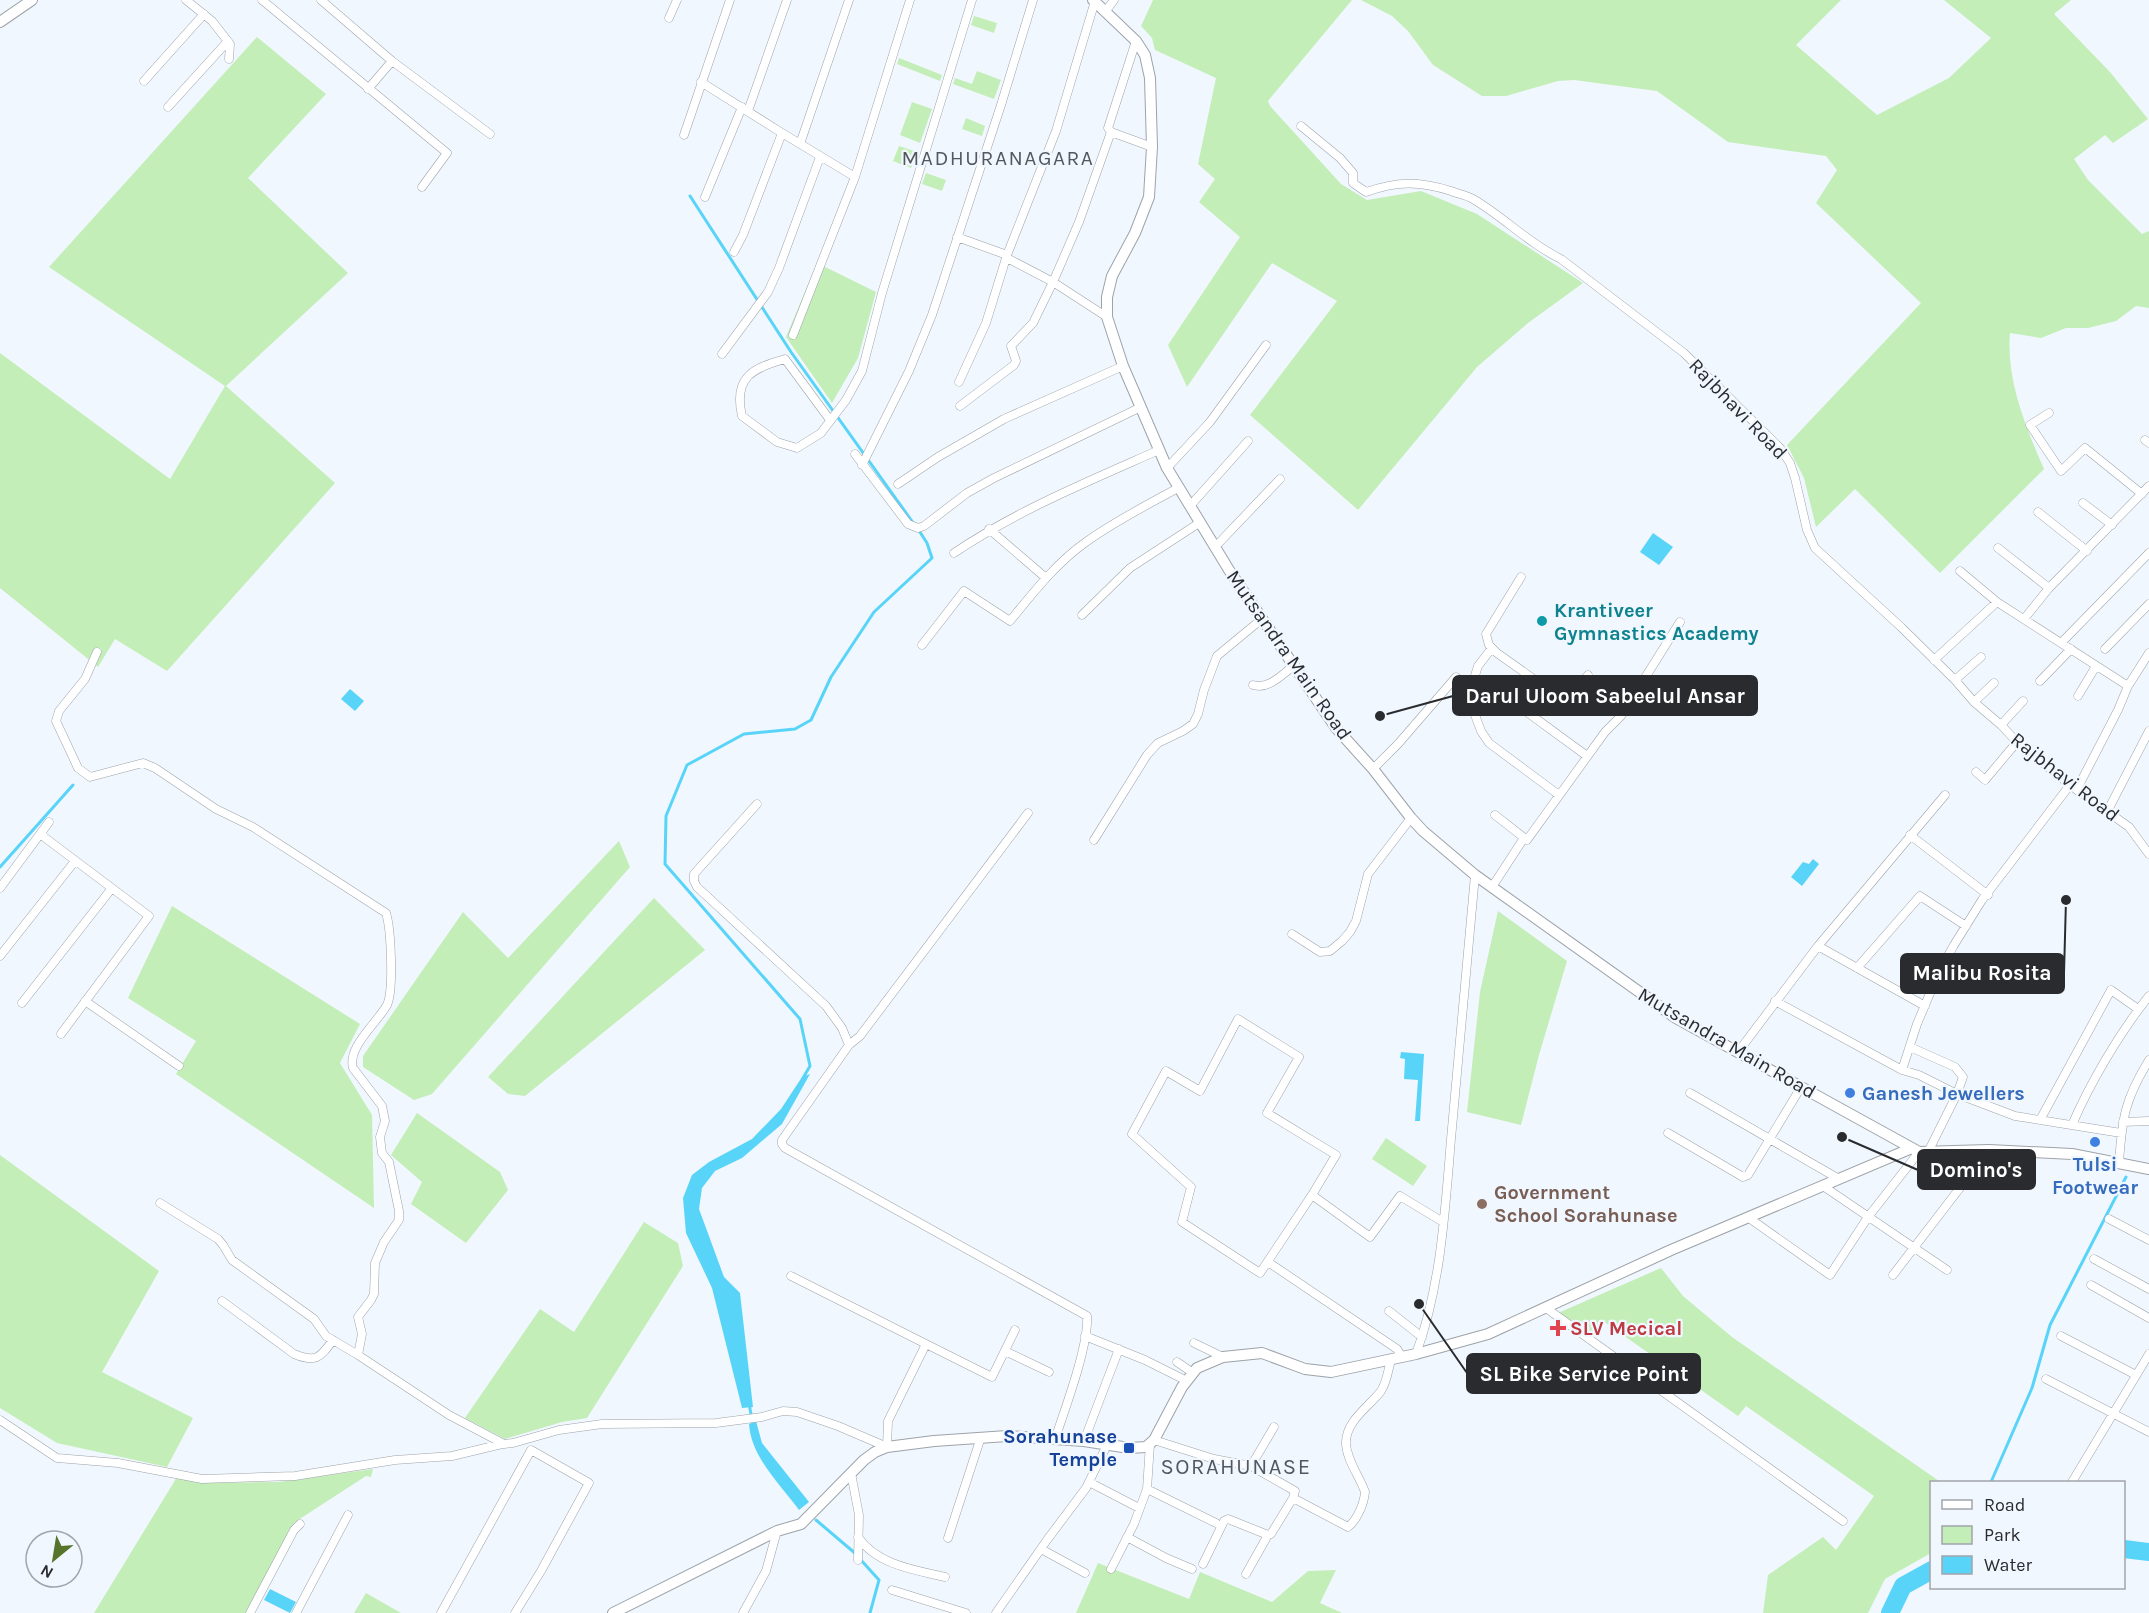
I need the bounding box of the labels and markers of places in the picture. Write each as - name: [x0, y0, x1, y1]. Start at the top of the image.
- place label: Krantiveer Gymnastics Academy: [1554, 599, 1759, 645]
- marker: Krantiveer Gymnastics Academy: [1535, 614, 1549, 628]
- callout: Darul Uloom Sabeelul Ansar: [1453, 676, 1757, 715]
- callout: Malibu Rosita: [1901, 954, 2064, 993]
- place label: Ganesh Jewellers: [1862, 1082, 2025, 1105]
- marker: Ganesh Jewellers: [1843, 1086, 1857, 1100]
- marker: Tulsi Footwear: [2088, 1135, 2102, 1149]
- callout: Domino's: [1918, 1150, 2035, 1189]
- place label: Tulsi Footwear: [2052, 1153, 2138, 1199]
- place label: Government School Sorahunase: [1494, 1181, 1678, 1227]
- marker: Government School Sorahunase: [1475, 1197, 1489, 1211]
- place label: SLV Mecical: [1570, 1317, 1682, 1340]
- marker: SLV Mecical: [1551, 1321, 1565, 1335]
- callout: SL Bike Service Point: [1467, 1354, 1700, 1393]
- place label: Sorahunase Temple: [1003, 1425, 1117, 1471]
- marker: Sorahunase Temple: [1122, 1441, 1136, 1455]

